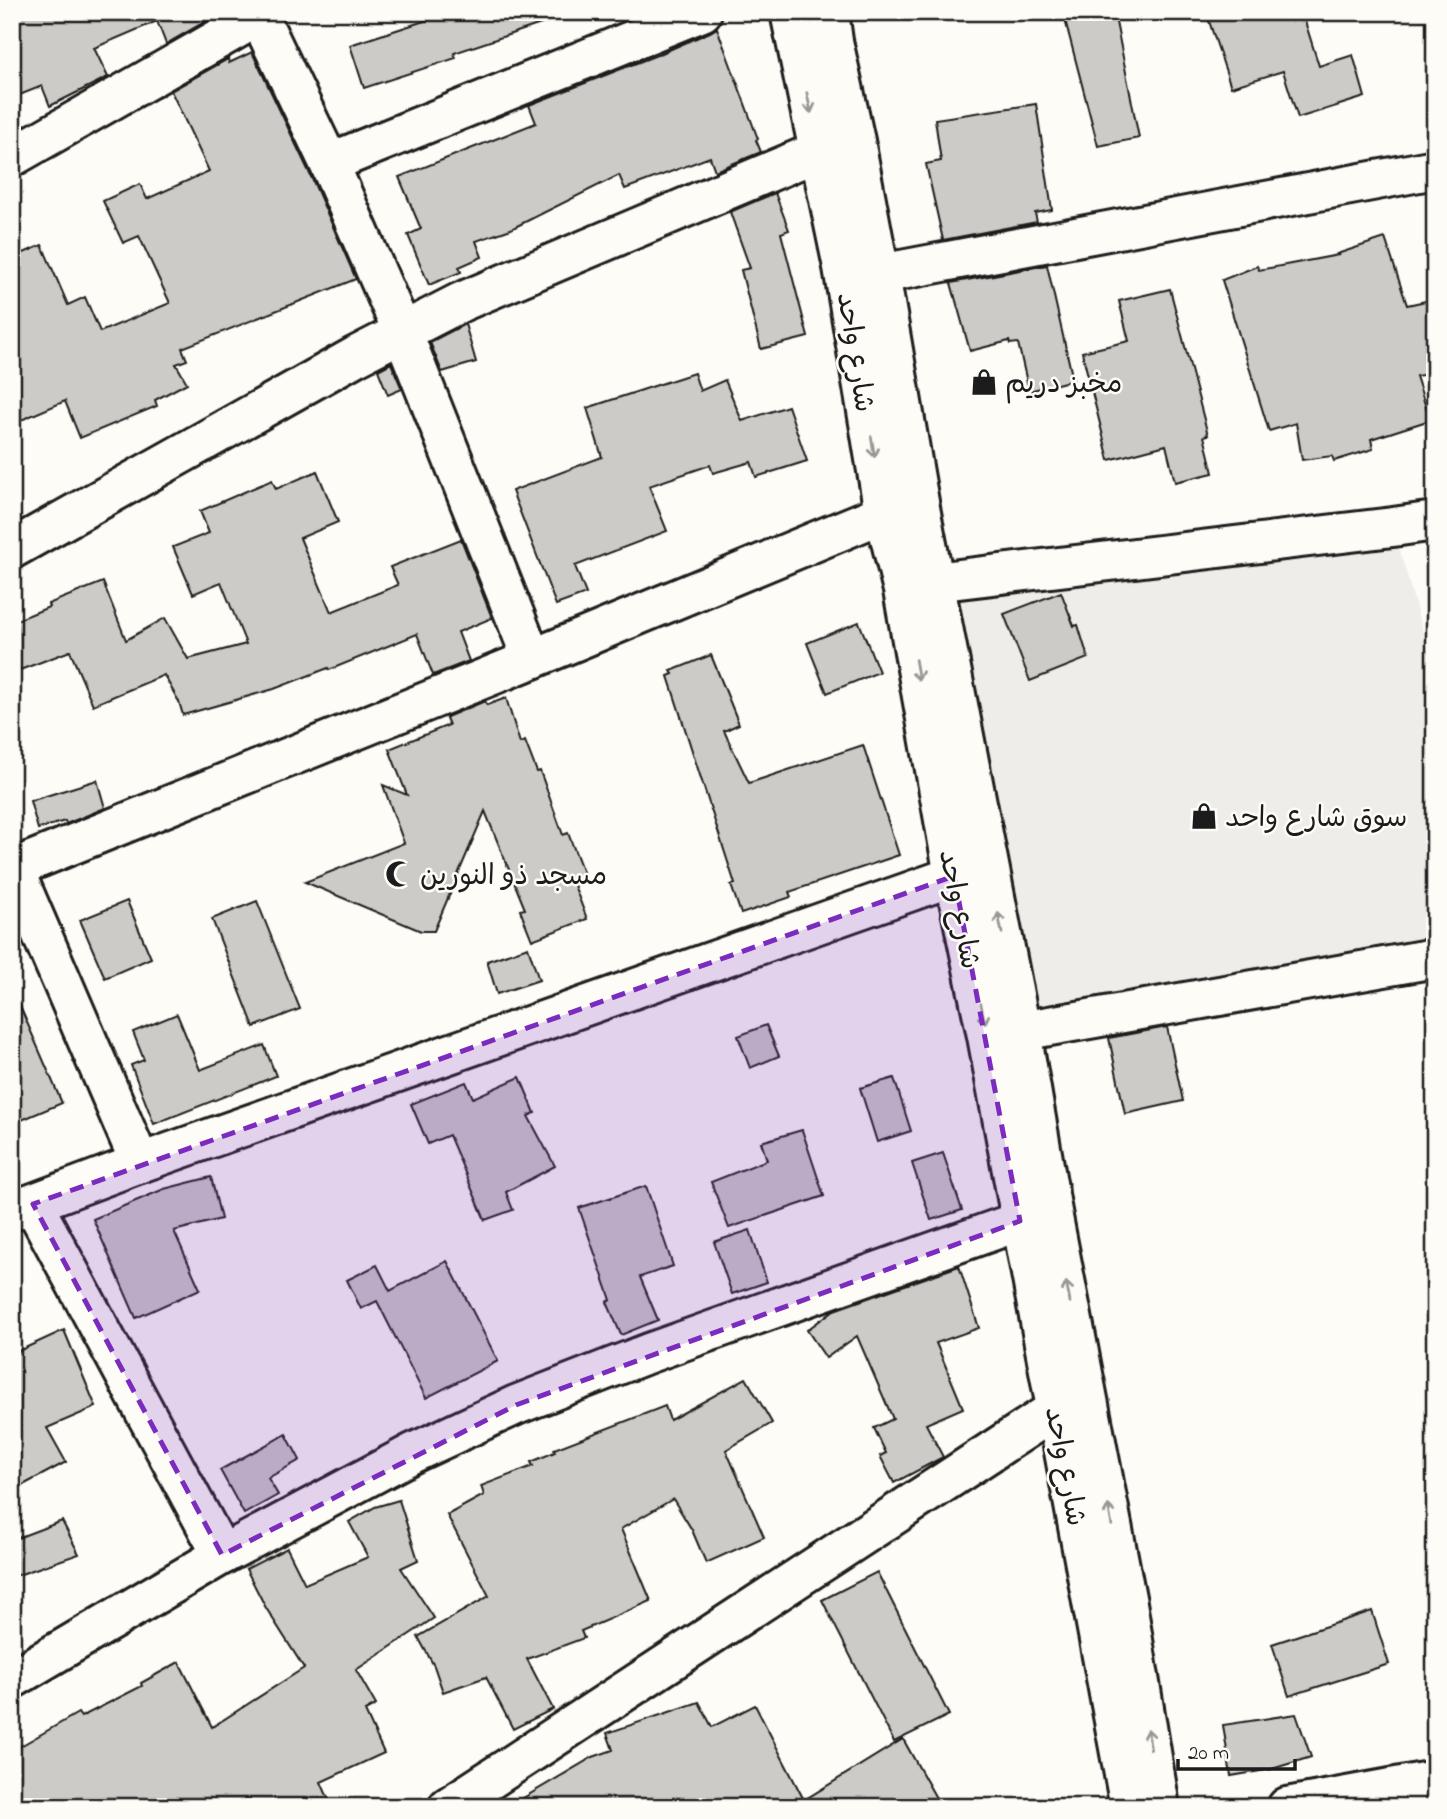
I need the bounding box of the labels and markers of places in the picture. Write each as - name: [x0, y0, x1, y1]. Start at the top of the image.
- place label: مخبز دريم: [1005, 365, 1122, 406]
- shop icon: مخبز دريم: [969, 367, 999, 397]
- place label: سوق شارع واحد: [1225, 799, 1407, 840]
- shop icon: سوق شارع واحد: [1189, 801, 1219, 831]
- place label: مسجد ذو النورين: [420, 857, 607, 898]
- mosque icon: مسجد ذو النورين: [384, 859, 414, 889]

